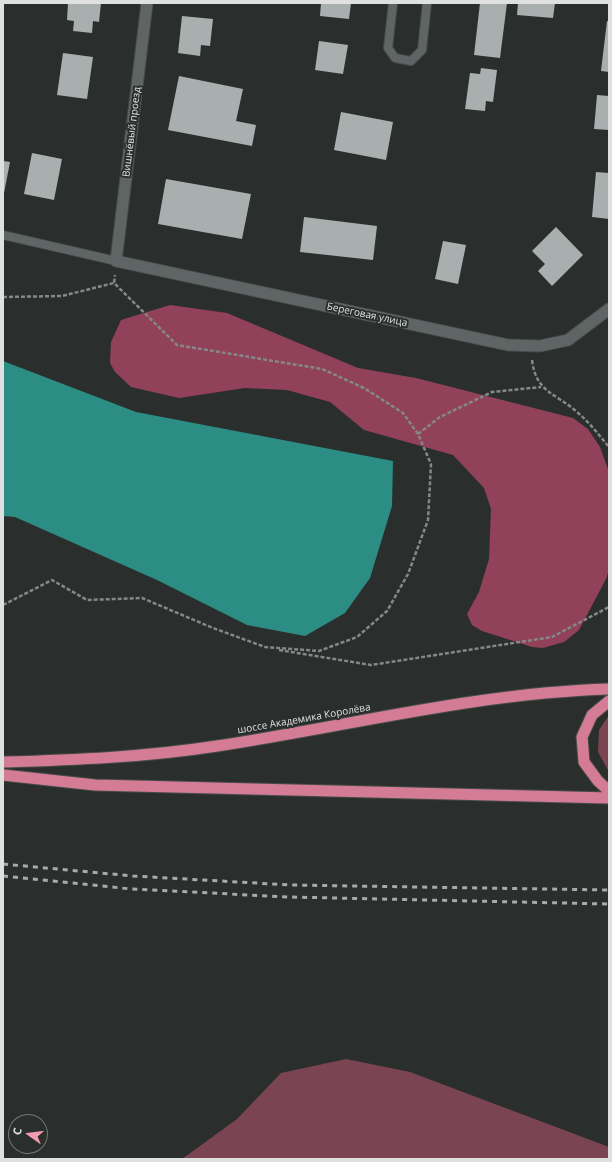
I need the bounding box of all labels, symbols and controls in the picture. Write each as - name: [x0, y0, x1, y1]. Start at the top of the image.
- street label: Вишнёвый проезд: [121, 86, 143, 178]
- street label: Береговая улица: [326, 301, 408, 329]
- street label: шоссе Академика Королёва: [236, 701, 372, 737]
- north arrow: [8, 1114, 48, 1154]
- text: С: [9, 1126, 25, 1136]

